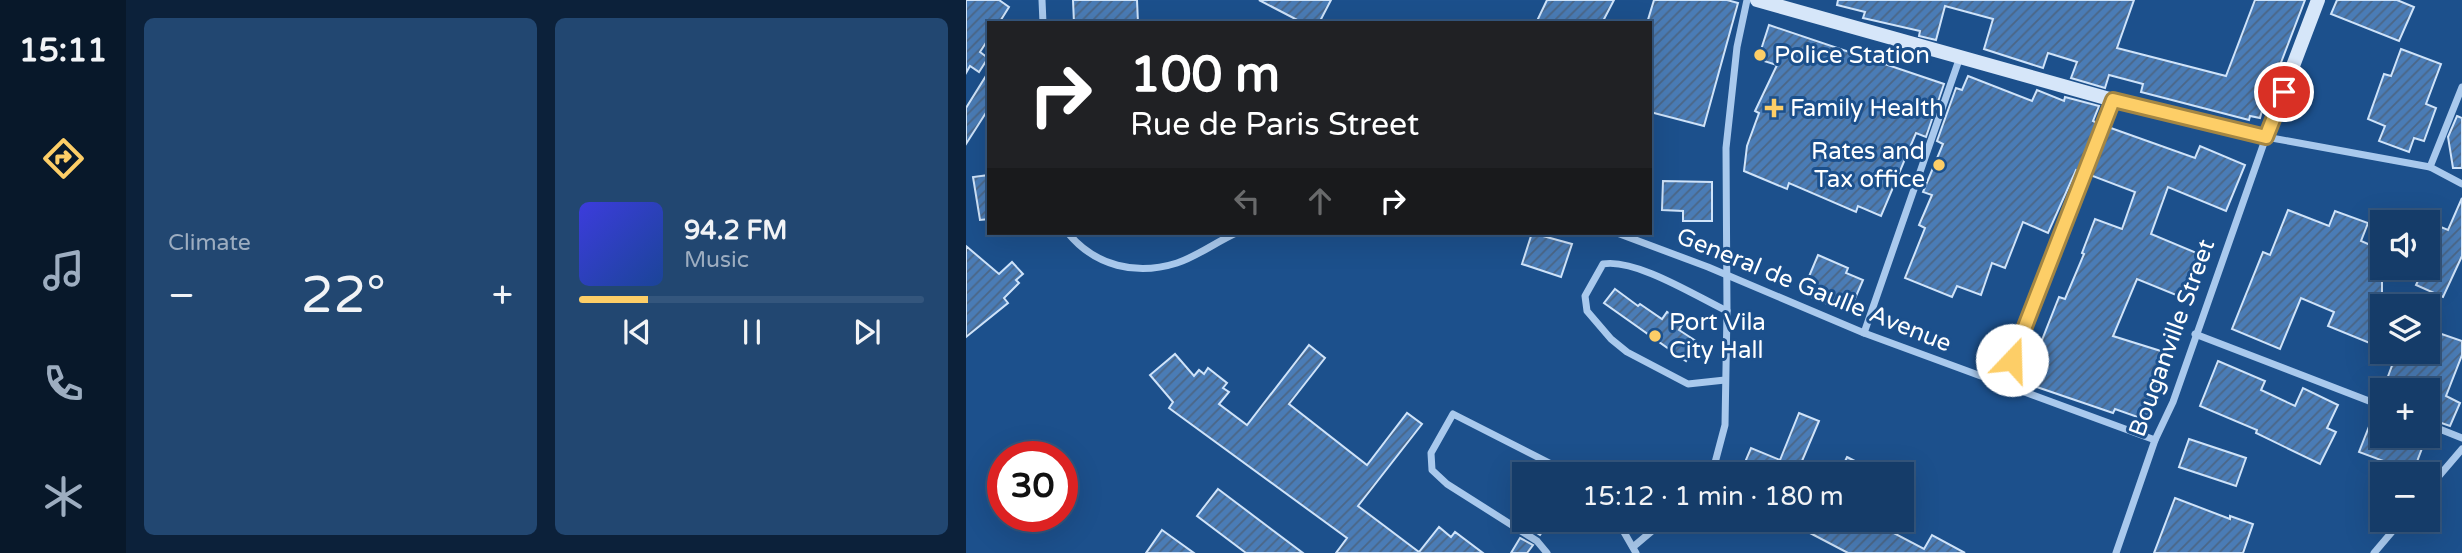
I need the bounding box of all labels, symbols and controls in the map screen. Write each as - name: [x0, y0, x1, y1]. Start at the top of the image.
- text: 15:11: [19, 32, 107, 70]
- place label: Police Station: [1774, 41, 1930, 70]
- text: 100 m: [1130, 46, 1280, 105]
- marker: Police Station: [1752, 47, 1768, 63]
- icon: right: [1015, 49, 1106, 140]
- pin: [2254, 62, 2314, 122]
- icon: arrive: [2265, 73, 2303, 111]
- place label: Family Health: [1790, 94, 1944, 123]
- marker: Family Health: [1764, 98, 1784, 118]
- text: Rue de Paris Street: [1130, 106, 1419, 144]
- icon: directions: [39, 134, 88, 183]
- place label: Rates and Tax office: [1811, 137, 1925, 194]
- marker: Rates and Tax office: [1931, 157, 1947, 173]
- icon: left: [1228, 182, 1266, 220]
- icon: ahead: [1301, 182, 1339, 220]
- icon: right: [1374, 182, 1412, 220]
- map controls: [2370, 210, 2440, 532]
- button: sound: [2370, 210, 2440, 280]
- text: 94.2 FM: [684, 215, 787, 246]
- street label: General de Gaulle Avenue: [1672, 222, 1956, 358]
- text: Climate: [168, 229, 251, 257]
- street label: Bouganville Street: [2123, 235, 2221, 441]
- icon: music: [39, 246, 88, 295]
- text: Music: [684, 246, 749, 274]
- text: 22°: [301, 264, 386, 327]
- text: −: [168, 273, 195, 319]
- text: +: [492, 273, 513, 319]
- button: layers: [2370, 294, 2440, 364]
- place label: Port Vila City Hall: [1669, 308, 1766, 365]
- icon: previous: [618, 313, 656, 351]
- icon: pause: [733, 313, 771, 351]
- icon: next: [848, 313, 886, 351]
- position arrow: [1975, 323, 2049, 397]
- marker: Port Vila City Hall: [1647, 328, 1663, 344]
- icon: phone: [39, 359, 88, 408]
- button: +: [2370, 378, 2440, 448]
- speed limit sign: 30: [987, 441, 1078, 532]
- button: −: [2370, 462, 2440, 532]
- icon: climate: [39, 472, 88, 521]
- text: 15:12 · 1 min · 180 m: [1582, 481, 1844, 512]

